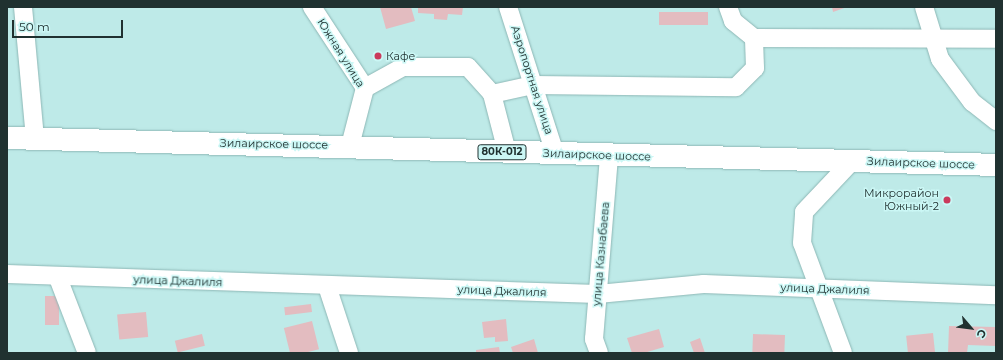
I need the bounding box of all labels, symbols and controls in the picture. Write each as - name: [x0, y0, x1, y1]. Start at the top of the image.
- scale bar: [14, 12, 125, 38]
- street label: Южная улица: [315, 16, 367, 90]
- text: 50 m: [19, 19, 50, 34]
- street label: Аэропортная улица: [508, 24, 556, 136]
- place label: Кафе: [386, 49, 415, 63]
- marker: Кафе: [373, 51, 383, 61]
- street label: Зилаирское шоссе: [220, 136, 328, 152]
- road number: 80К-012: [477, 144, 527, 160]
- street label: Зилаирское шоссе: [543, 147, 651, 163]
- street label: Зилаирское шоссе: [867, 155, 975, 171]
- place label: Микрорайон Южный-2: [864, 187, 939, 213]
- marker: Микрорайон Южный-2: [942, 195, 952, 205]
- street label: улица Казнабаева: [590, 201, 612, 307]
- street label: улица Джалиля: [133, 273, 223, 289]
- street label: улица Джалиля: [780, 281, 870, 297]
- street label: улица Джалиля: [457, 283, 547, 299]
- north arrow: [951, 308, 991, 348]
- text: С: [974, 327, 990, 340]

